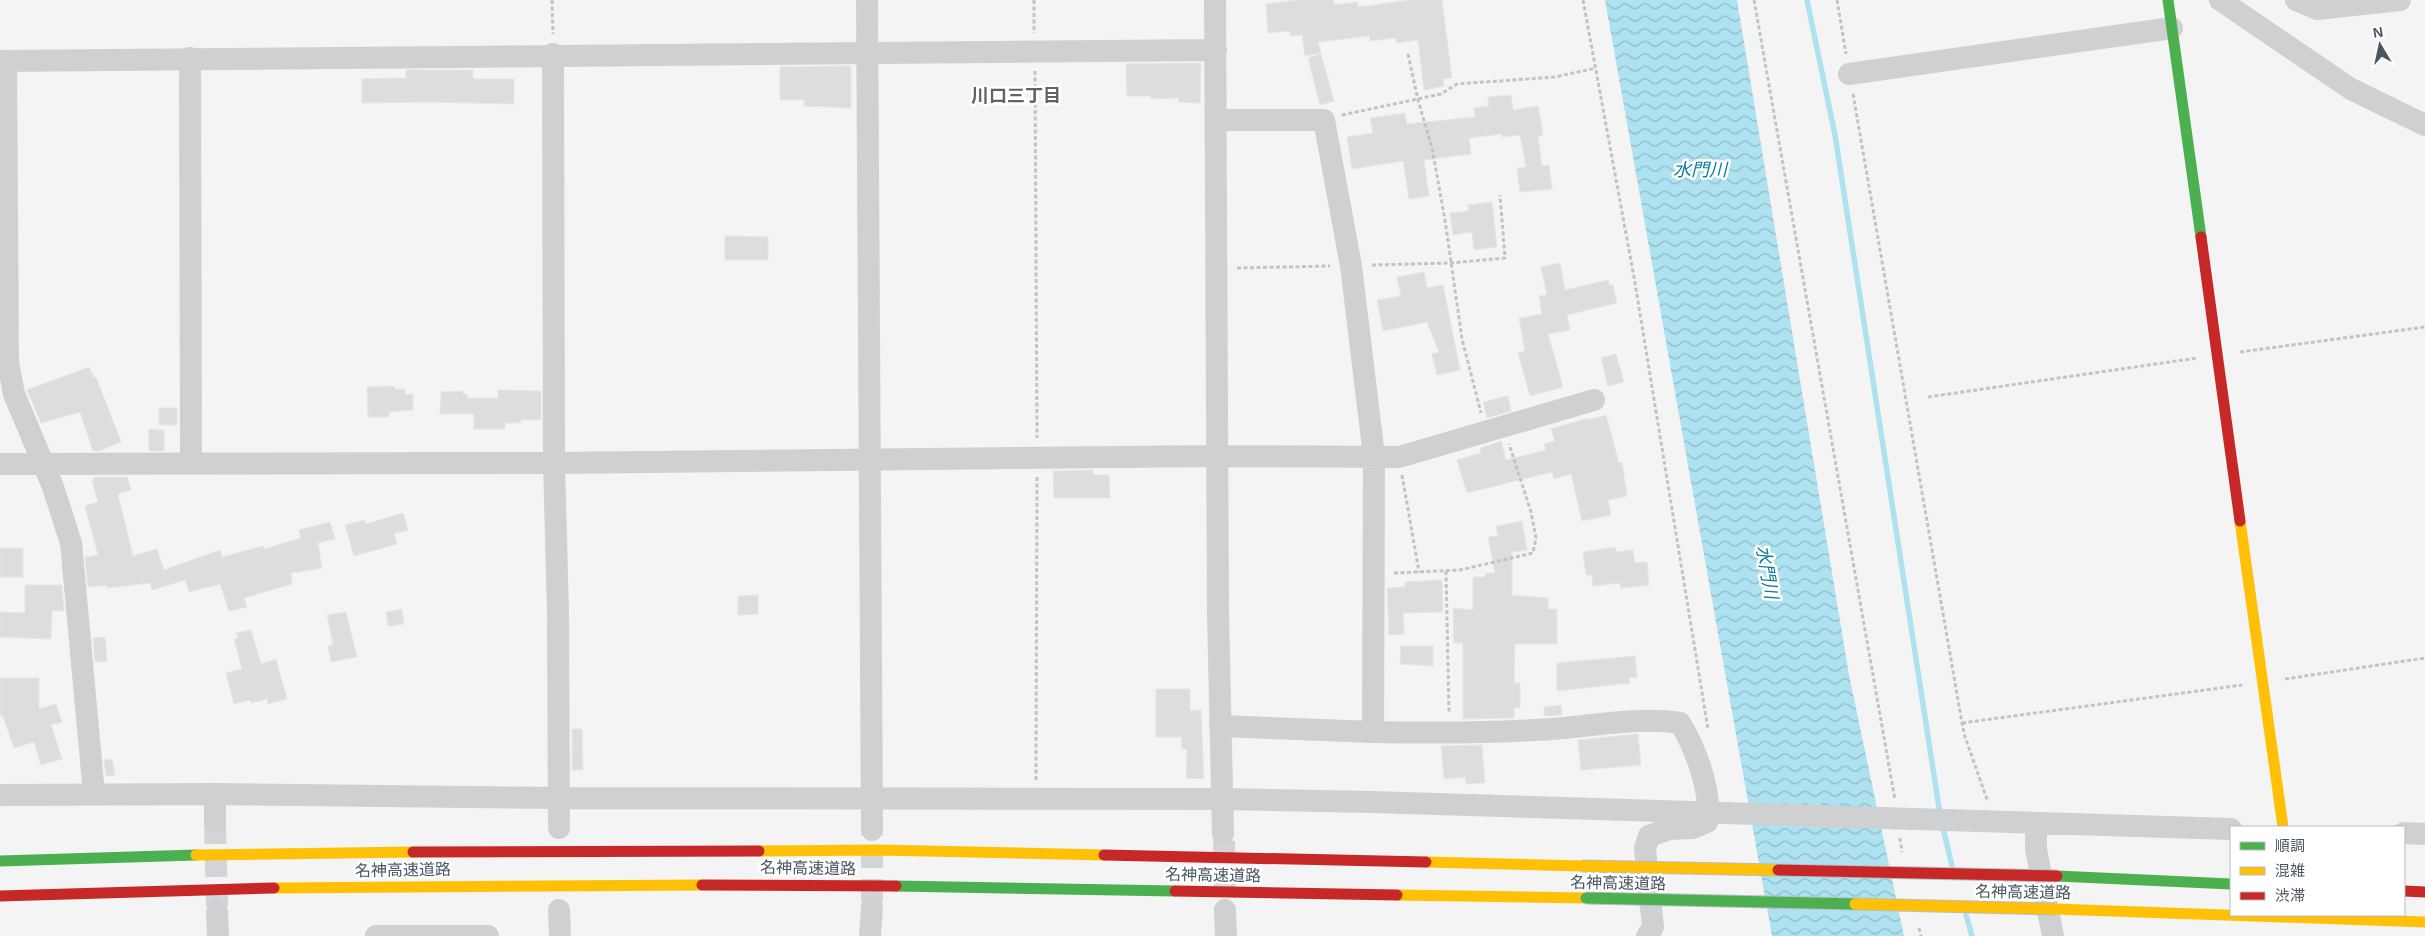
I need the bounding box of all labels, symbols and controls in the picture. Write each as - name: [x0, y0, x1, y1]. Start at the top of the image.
- north arrow: [2355, 20, 2405, 70]
- text: N: [2372, 23, 2384, 41]
- district label: 川口三丁目: [971, 86, 1061, 106]
- water label: 水門川: [1673, 160, 1729, 180]
- water label: 水門川: [1752, 544, 1782, 602]
- legend: [2230, 826, 2405, 916]
- text: 順調: [2275, 837, 2305, 854]
- street label: 名神高速道路: [760, 859, 856, 877]
- street label: 名神高速道路: [355, 861, 451, 879]
- text: 混雑: [2275, 862, 2305, 879]
- street label: 名神高速道路: [1165, 866, 1261, 884]
- street label: 名神高速道路: [1570, 874, 1666, 892]
- street label: 名神高速道路: [1975, 883, 2071, 901]
- text: 渋滞: [2275, 887, 2305, 904]

